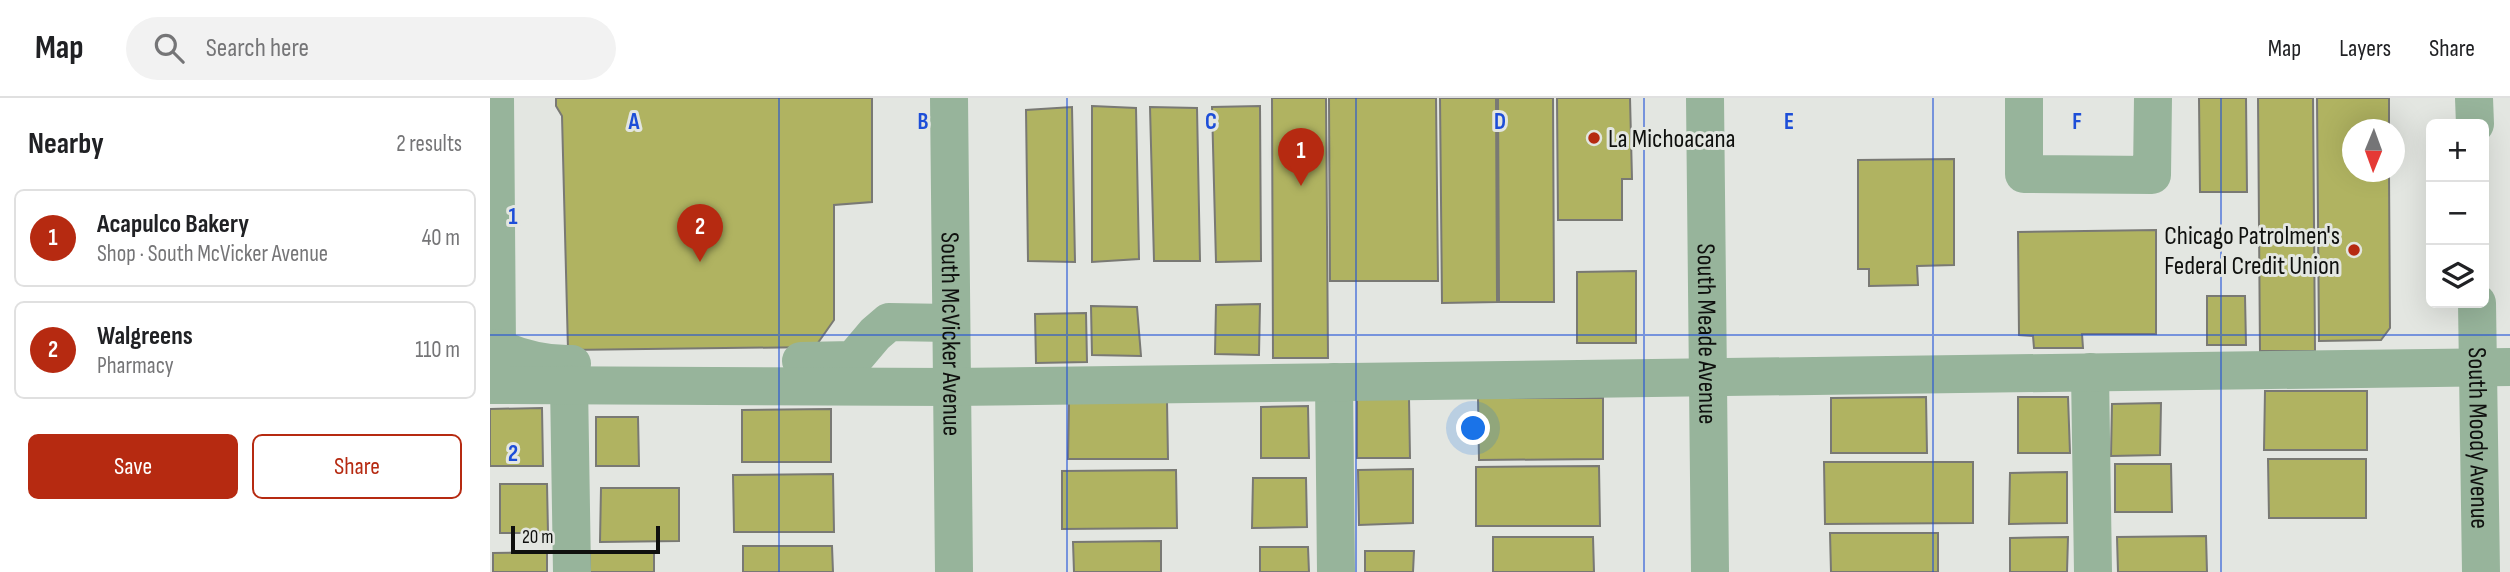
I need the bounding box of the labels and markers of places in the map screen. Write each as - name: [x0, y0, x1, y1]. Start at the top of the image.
- place label: La Michoacana: [1608, 124, 1736, 155]
- pin: 1: [1278, 128, 1324, 186]
- marker: La Michoacana: [1586, 130, 1602, 146]
- pin: 2: [677, 204, 723, 262]
- place label: Chicago Patrolmen's Federal Credit Union: [2164, 221, 2340, 282]
- marker: Chicago Patrolmen's Federal Credit Union: [2346, 242, 2362, 258]

